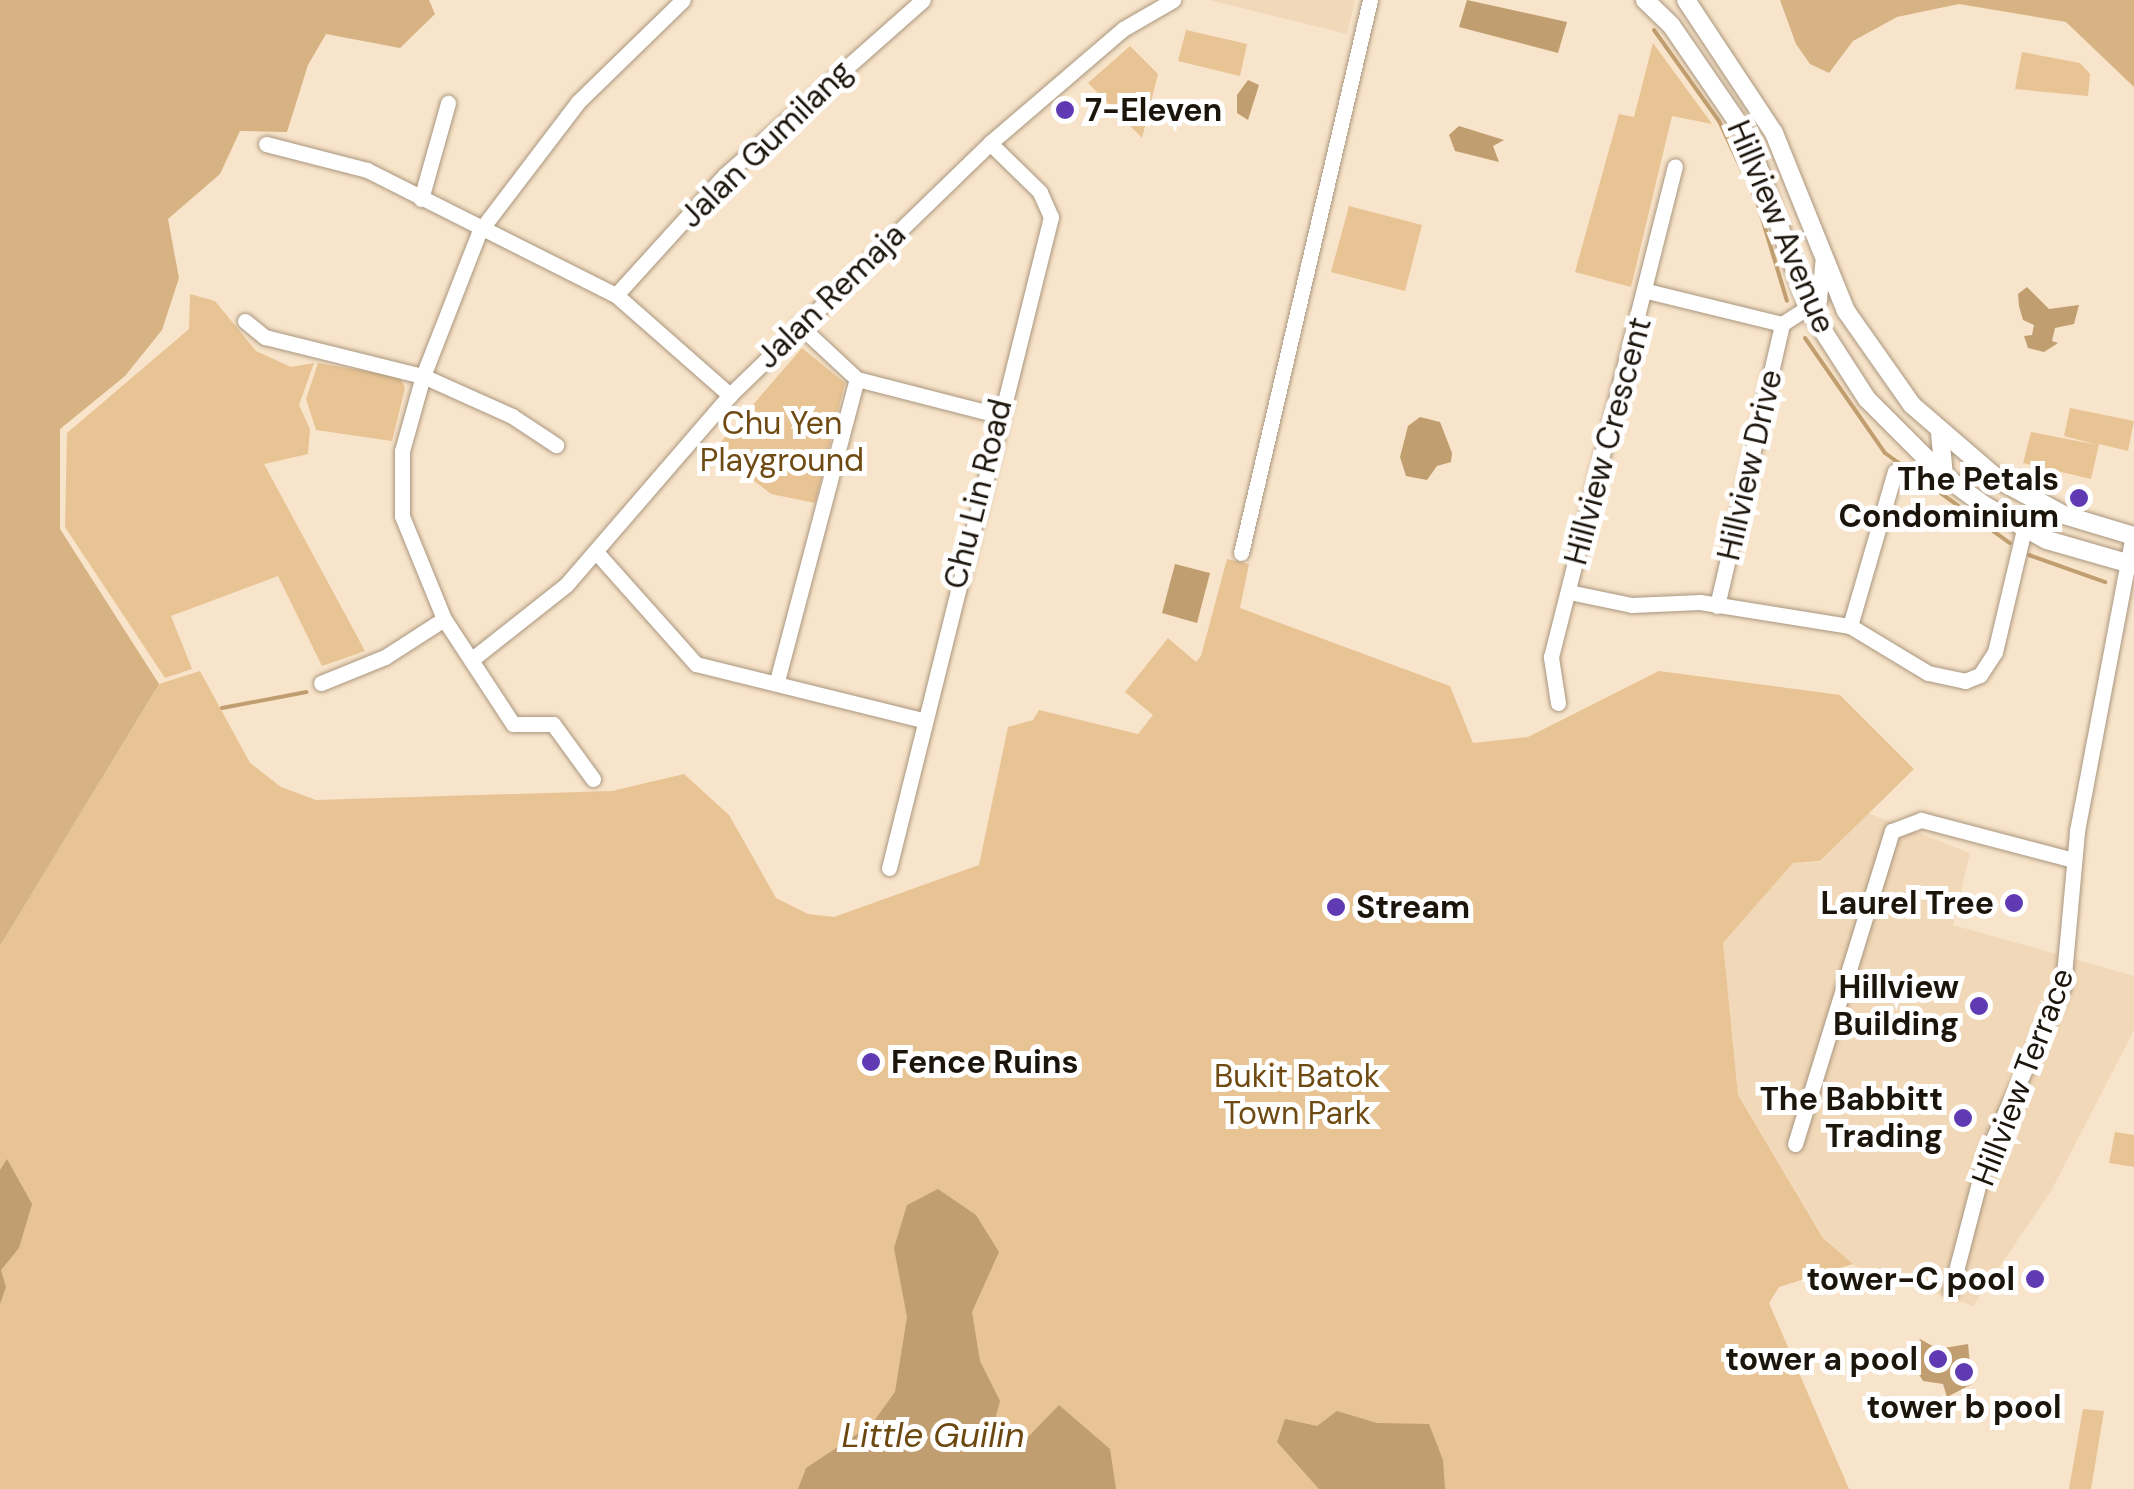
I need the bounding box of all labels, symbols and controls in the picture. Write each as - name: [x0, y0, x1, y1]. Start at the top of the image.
- street label: Jalan Gumilang: [672, 52, 860, 236]
- place label: 7-Eleven: [1085, 91, 1222, 129]
- marker: 7-Eleven: [1054, 99, 1076, 121]
- street label: Hillview Avenue: [1719, 115, 1843, 339]
- street label: Jalan Remaja: [749, 215, 913, 377]
- street label: Hillview Crescent: [1557, 313, 1659, 569]
- street label: Hillview Drive: [1709, 366, 1791, 564]
- street label: Chu Lin Road: [936, 395, 1020, 593]
- park label: Chu Yen Playground: [700, 405, 864, 480]
- place label: The Petals Condominium: [1838, 461, 2059, 536]
- marker: The Petals Condominium: [2068, 487, 2090, 509]
- place label: Laurel Tree: [1821, 884, 1994, 922]
- place label: Stream: [1356, 888, 1470, 926]
- marker: Laurel Tree: [2003, 892, 2025, 914]
- marker: Stream: [1325, 896, 1347, 918]
- street label: Hillview Terrace: [1964, 963, 2082, 1191]
- place label: Hillview Building: [1833, 969, 1959, 1044]
- marker: Hillview Building: [1968, 995, 1990, 1017]
- place label: Fence Ruins: [891, 1043, 1079, 1081]
- marker: Fence Ruins: [860, 1051, 882, 1073]
- park label: Bukit Batok Town Park: [1214, 1058, 1380, 1133]
- place label: The Babbitt Trading: [1760, 1081, 1943, 1156]
- marker: The Babbitt Trading: [1952, 1107, 1974, 1129]
- place label: tower-C pool: [1806, 1260, 2015, 1298]
- marker: tower-C pool: [2024, 1268, 2046, 1290]
- place label: tower a pool: [1725, 1340, 1918, 1378]
- marker: tower a pool: [1927, 1348, 1949, 1370]
- marker: tower b pool: [1953, 1361, 1975, 1383]
- place label: tower b pool: [1867, 1388, 2061, 1426]
- water label: Little Guilin: [841, 1414, 1025, 1456]

